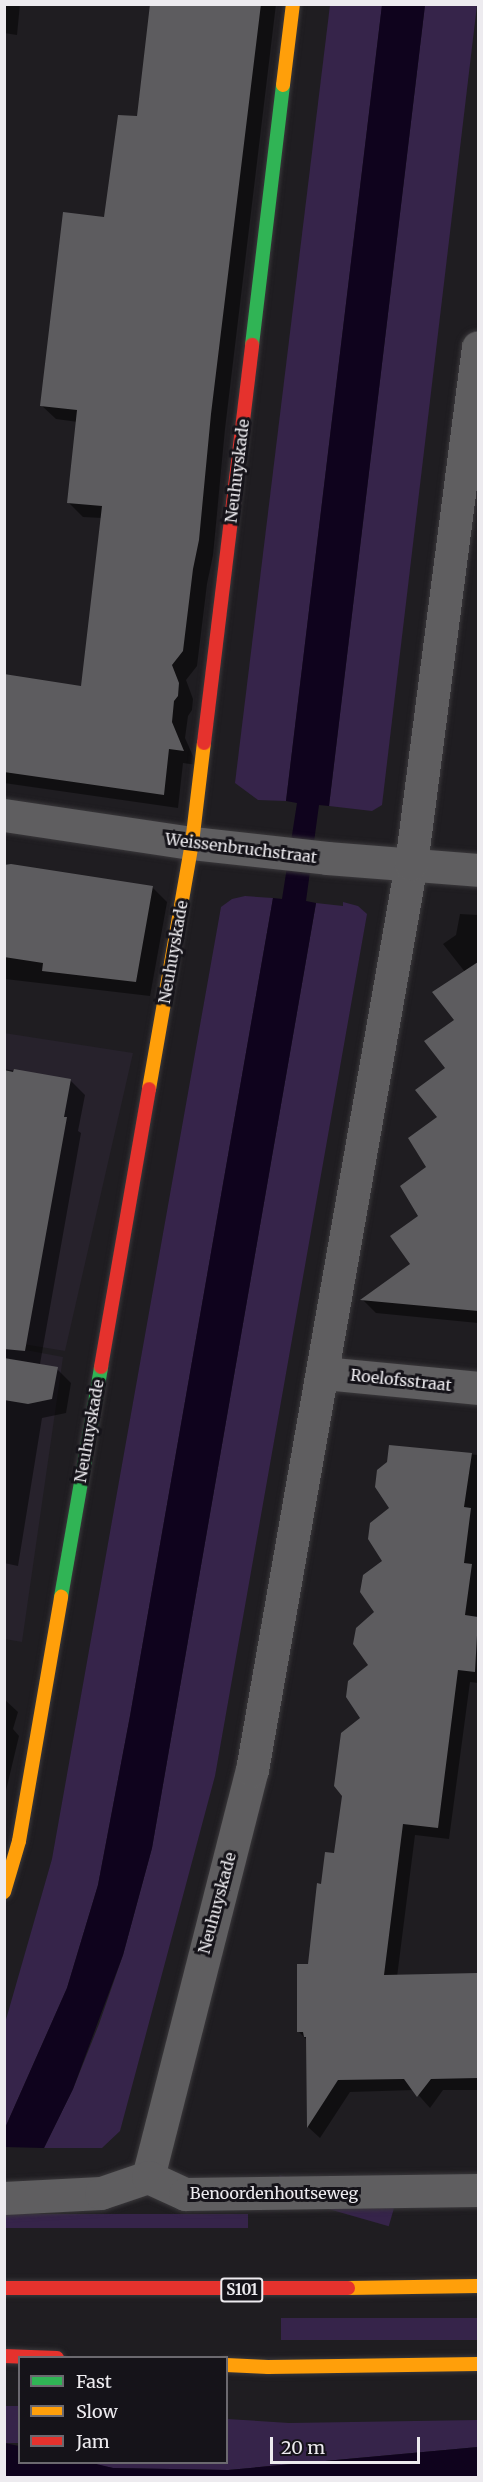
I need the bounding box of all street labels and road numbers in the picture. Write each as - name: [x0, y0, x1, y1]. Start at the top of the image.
- street label: Neuhuyskade: [221, 418, 253, 524]
- street label: Weissenbruchstraat: [164, 829, 318, 867]
- street label: Neuhuyskade: [154, 899, 192, 1005]
- street label: Roelofsstraat: [349, 1365, 453, 1395]
- street label: Neuhuyskade: [70, 1378, 108, 1484]
- street label: Neuhuyskade: [194, 1850, 240, 1956]
- street label: Benoordenhoutseweg: [190, 2183, 358, 2203]
- road number: S101: [220, 2278, 264, 2302]

